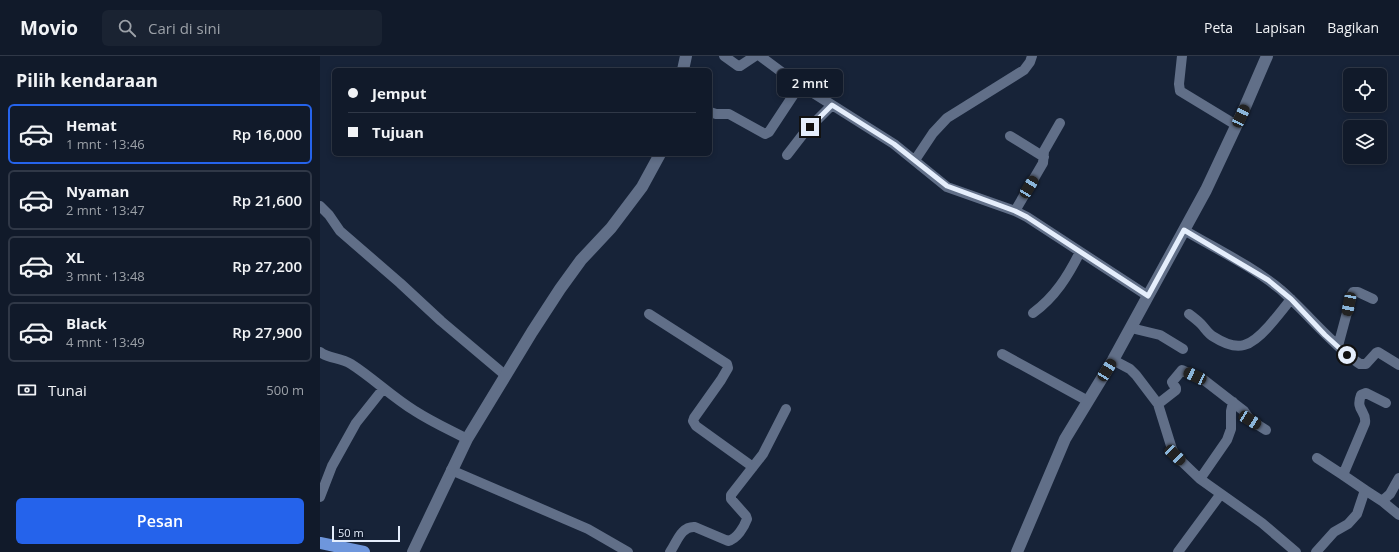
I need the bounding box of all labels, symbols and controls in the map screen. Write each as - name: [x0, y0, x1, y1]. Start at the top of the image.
- search box: [102, 10, 382, 46]
- text: Movio: [20, 15, 78, 41]
- icon: search: [116, 17, 138, 39]
- text: Cari di sini: [148, 18, 220, 38]
- text: Peta: [1204, 18, 1233, 37]
- text: Lapisan: [1255, 18, 1305, 37]
- text: Bagikan: [1327, 18, 1379, 37]
- text: Pilih kendaraan: [16, 68, 158, 92]
- map controls: [1343, 68, 1387, 164]
- button: locate: [1343, 68, 1387, 112]
- callout: 2 mnt: [777, 69, 843, 97]
- text: 2 mnt: [792, 74, 828, 92]
- text: Jemput: [372, 83, 426, 103]
- car: [1230, 103, 1252, 129]
- text: Hemat: [66, 115, 117, 135]
- icon: car: [18, 116, 54, 152]
- route end: [801, 118, 819, 136]
- button: layers: [1343, 120, 1387, 164]
- text: Tujuan: [372, 122, 424, 142]
- text: Rp 16,000: [232, 124, 302, 144]
- text: 1 mnt · 13:46: [66, 135, 145, 153]
- car: [1018, 174, 1040, 200]
- text: Nyaman: [66, 181, 129, 201]
- icon: car: [18, 182, 54, 218]
- text: Rp 21,600: [232, 190, 302, 210]
- text: 2 mnt · 13:47: [66, 201, 145, 219]
- text: XL: [66, 247, 84, 267]
- icon: car: [18, 248, 54, 284]
- text: Rp 27,200: [232, 256, 302, 276]
- text: 3 mnt · 13:48: [66, 267, 145, 285]
- car: [1341, 291, 1357, 317]
- text: Black: [66, 313, 107, 333]
- icon: car: [18, 314, 54, 350]
- text: Rp 27,900: [232, 322, 302, 342]
- text: 4 mnt · 13:49: [66, 333, 145, 351]
- route start: [1338, 346, 1356, 364]
- car: [1096, 357, 1118, 383]
- car: [1182, 365, 1208, 387]
- icon: cash: [16, 379, 38, 401]
- text: Tunai: [48, 380, 87, 400]
- text: 500 m: [266, 381, 304, 399]
- car: [1237, 409, 1263, 431]
- car: [1162, 442, 1188, 468]
- button: Pesan: [16, 498, 304, 544]
- scale bar: [332, 524, 400, 543]
- text: 50 m: [338, 525, 364, 540]

